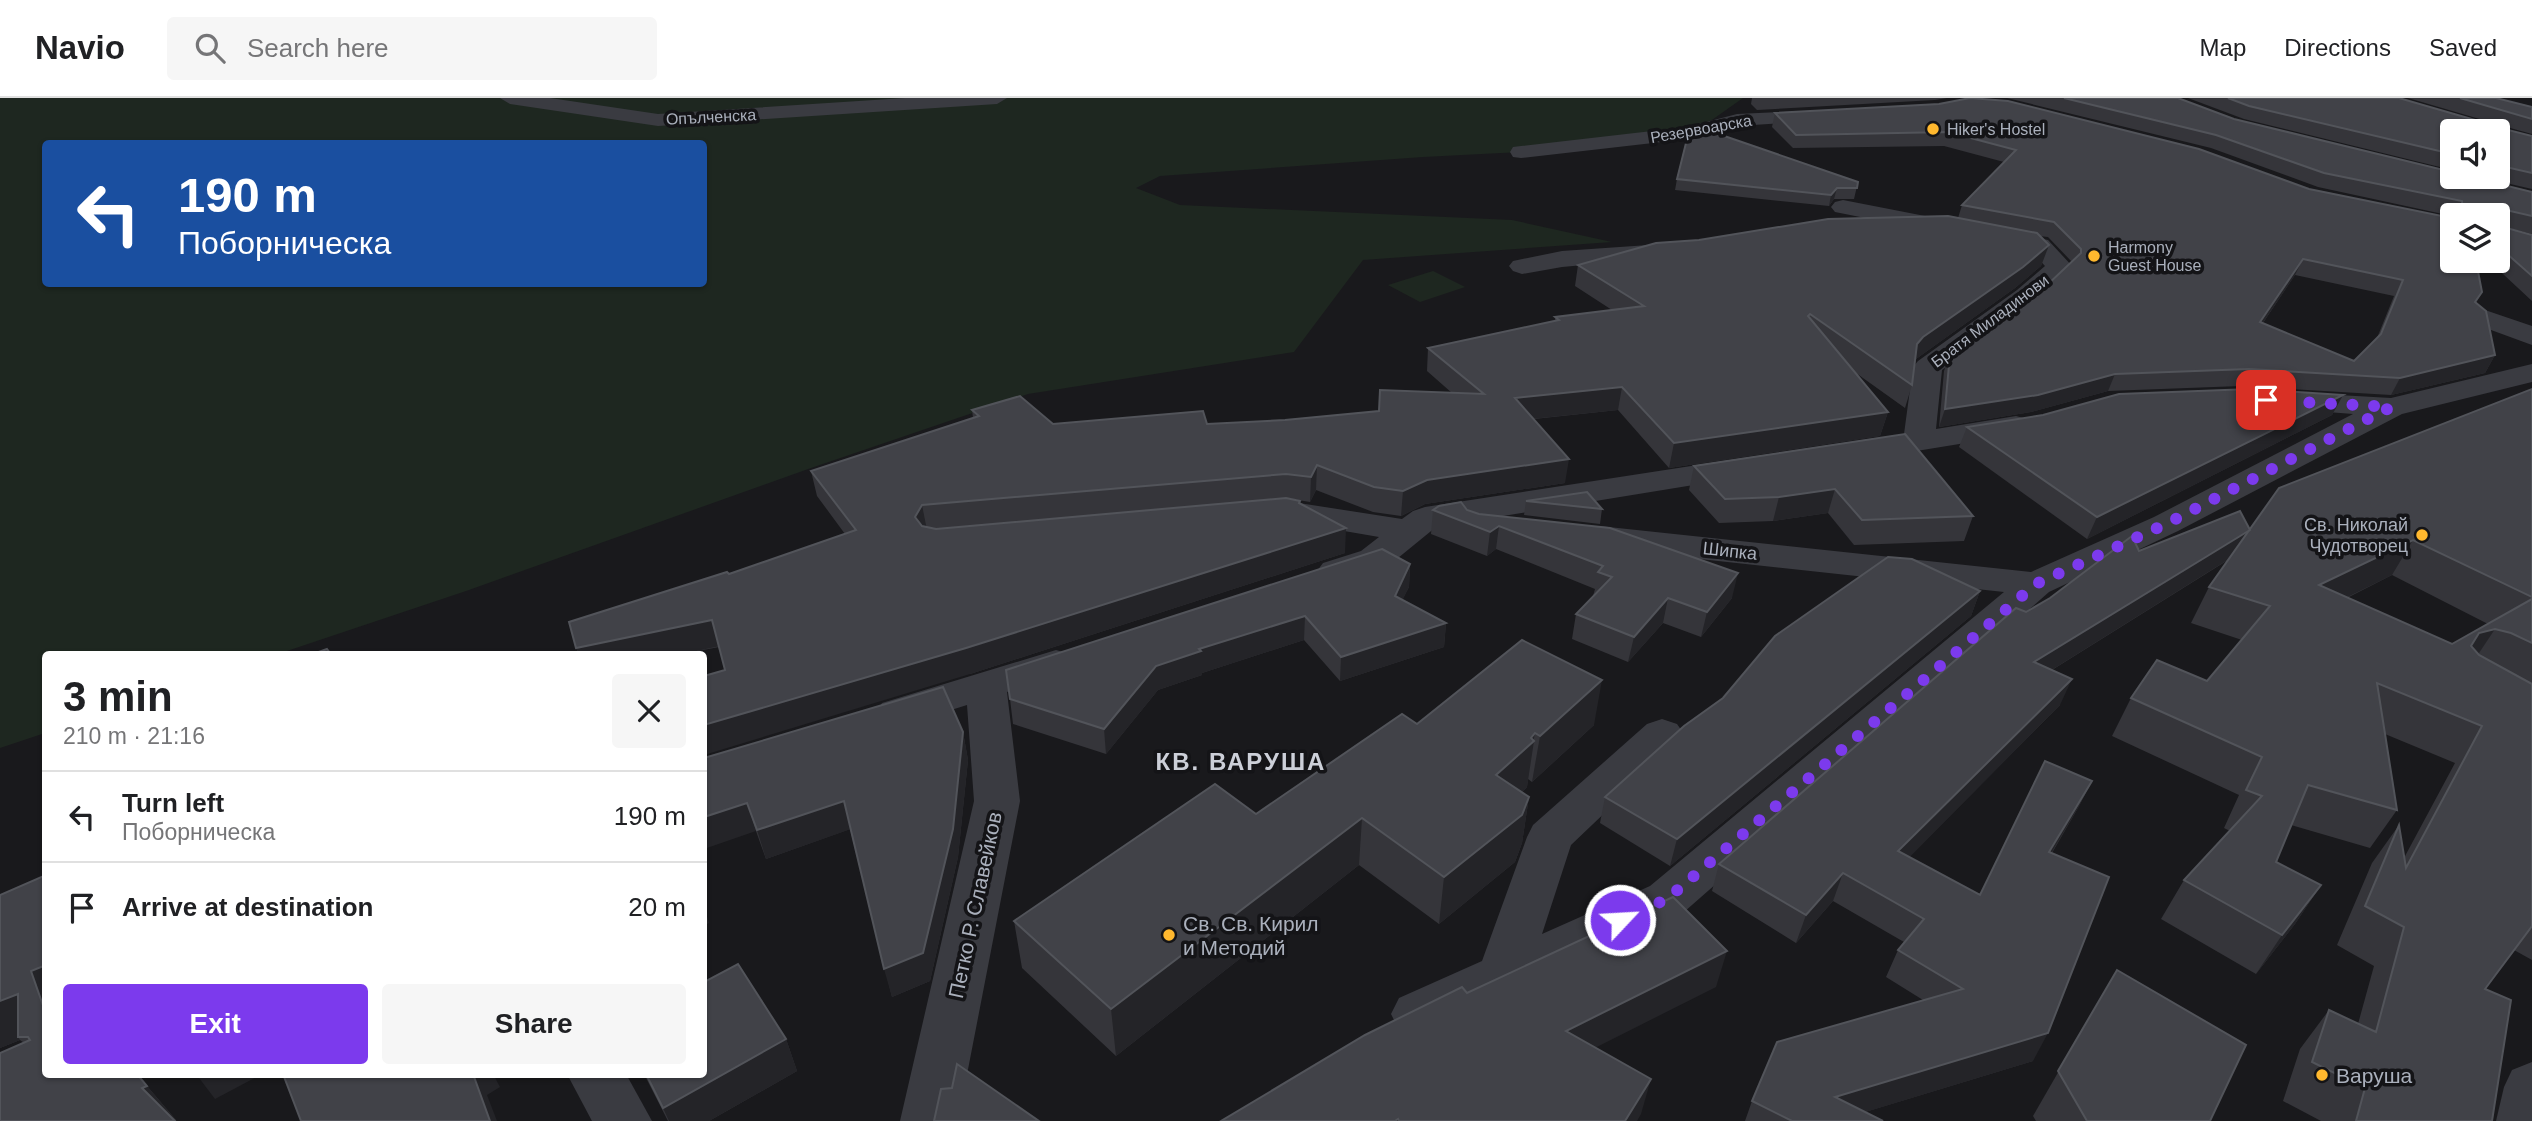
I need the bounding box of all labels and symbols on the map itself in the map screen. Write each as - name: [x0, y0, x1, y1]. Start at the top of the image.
- street label: Опълченска: [665, 106, 757, 128]
- street label: Резервоарска: [1649, 112, 1753, 146]
- marker: Hiker's Hostel: [1925, 121, 1941, 137]
- place label: Hiker's Hostel: [1947, 121, 2045, 138]
- place label: Harmony Guest House: [2108, 239, 2201, 274]
- marker: Harmony Guest House: [2086, 248, 2102, 264]
- street label: Братя Миладинови: [1928, 271, 2052, 371]
- pin: [2236, 370, 2296, 430]
- place label: Св. Николай Чудотворец: [2304, 515, 2408, 556]
- marker: Св. Николай Чудотворец: [2414, 527, 2430, 543]
- street label: Шипка: [1702, 538, 1759, 564]
- district label: КВ. ВАРУША: [1156, 748, 1326, 775]
- street label: Петко Р. Славейков: [944, 810, 1006, 1000]
- position arrow: [1583, 883, 1657, 957]
- place label: Св. Св. Кирил и Методий: [1183, 912, 1319, 959]
- marker: Св. Св. Кирил и Методий: [1161, 927, 1177, 943]
- place label: Варуша: [2336, 1064, 2412, 1087]
- marker: Варуша: [2314, 1067, 2330, 1083]

